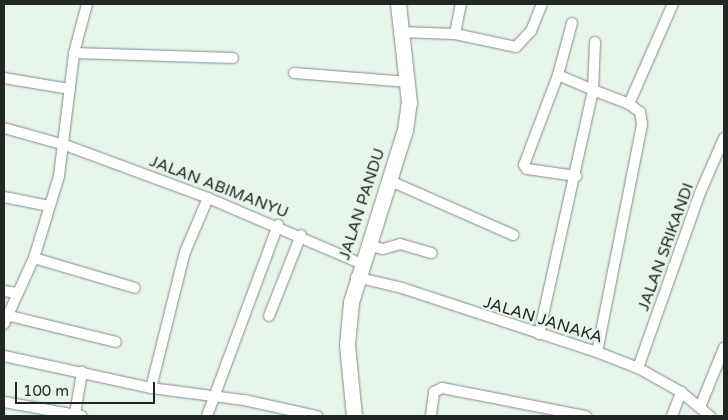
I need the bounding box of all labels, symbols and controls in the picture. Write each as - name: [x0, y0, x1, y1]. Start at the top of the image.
- street label: JALAN PANDU: [335, 146, 389, 262]
- street label: JALAN ABIMANYU: [147, 152, 291, 222]
- street label: JALAN SRIKANDI: [634, 180, 698, 314]
- street label: JALAN JANAKA: [481, 293, 605, 347]
- scale bar: [18, 372, 158, 404]
- text: 100 m: [23, 382, 69, 400]

